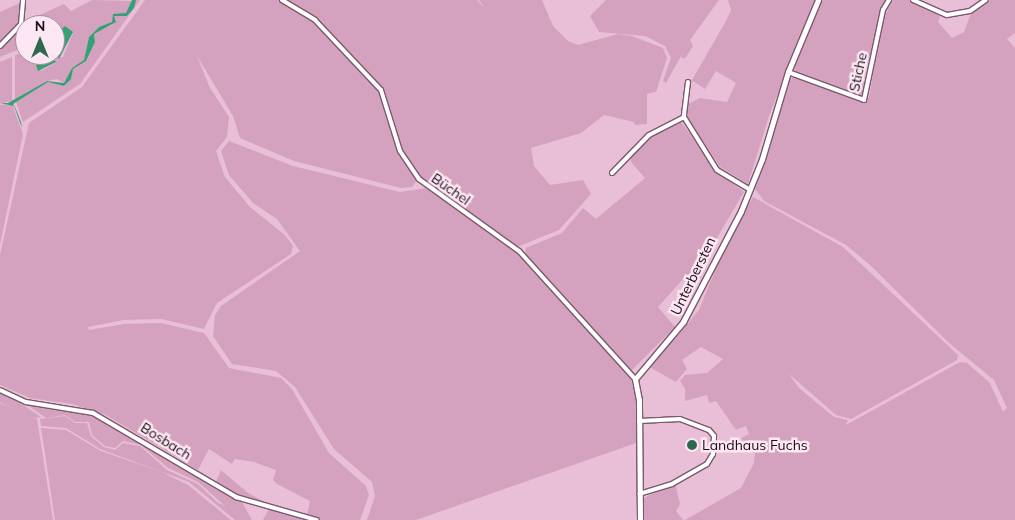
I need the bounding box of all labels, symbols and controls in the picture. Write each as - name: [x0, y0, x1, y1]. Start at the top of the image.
- north arrow: [15, 15, 65, 65]
- text: N: [35, 17, 45, 35]
- street label: Stiche: [846, 51, 870, 93]
- street label: Büchel: [428, 170, 474, 208]
- street label: Unterbersten: [667, 234, 719, 318]
- street label: Bosbach: [138, 419, 194, 463]
- place label: Landhaus Fuchs: [702, 437, 808, 453]
- marker: Landhaus Fuchs: [686, 439, 698, 451]

